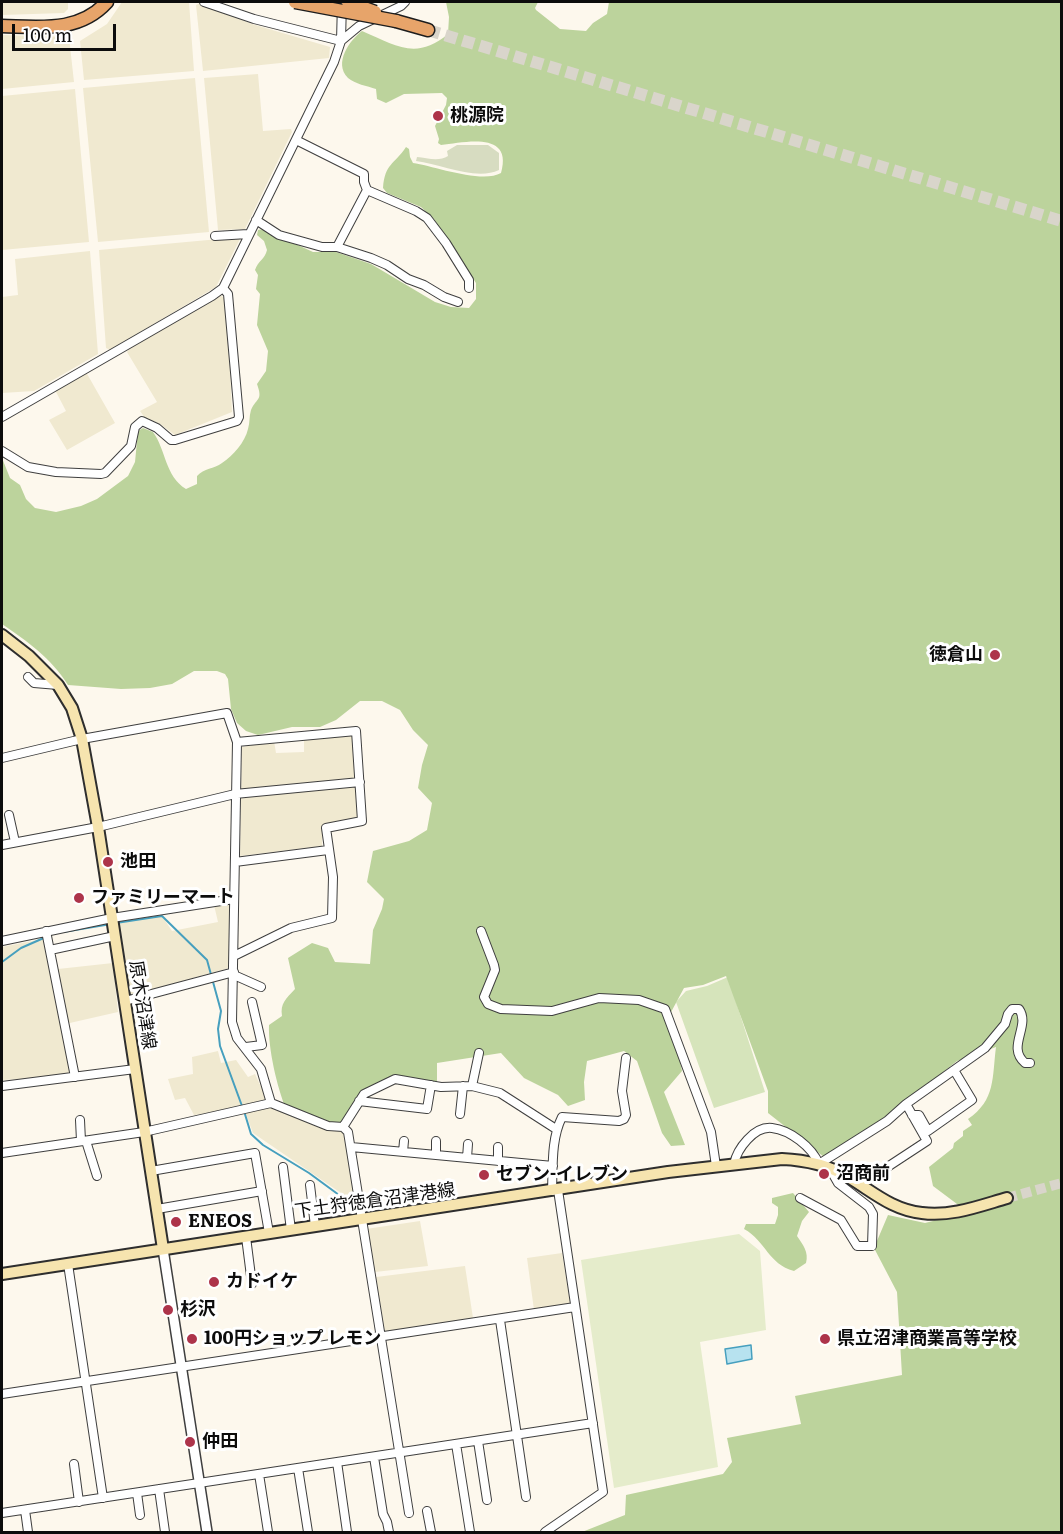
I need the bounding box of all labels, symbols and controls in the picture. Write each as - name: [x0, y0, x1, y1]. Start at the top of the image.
- scale bar: [15, 12, 118, 50]
- text: 100 m: [23, 21, 72, 48]
- place label: 桃源院: [450, 105, 504, 127]
- marker: 桃源院: [431, 109, 445, 123]
- place label: 徳倉山: [929, 644, 983, 666]
- marker: 徳倉山: [988, 648, 1002, 662]
- place label: 池田: [120, 851, 156, 873]
- marker: 池田: [101, 855, 115, 869]
- place label: ファミリーマート: [91, 887, 235, 909]
- marker: ファミリーマート: [72, 891, 86, 905]
- street label: 原木沼津線: [124, 959, 160, 1051]
- place label: 沼商前: [836, 1163, 890, 1185]
- place label: セブン-イレブン: [496, 1164, 628, 1186]
- marker: 沼商前: [817, 1167, 831, 1181]
- marker: セブン-イレブン: [477, 1168, 491, 1182]
- street label: 下土狩徳倉沼津港線: [293, 1179, 457, 1223]
- place label: ENEOS: [188, 1211, 252, 1233]
- marker: ENEOS: [169, 1215, 183, 1229]
- place label: カドイケ: [226, 1271, 298, 1293]
- marker: カドイケ: [207, 1275, 221, 1289]
- place label: 杉沢: [180, 1299, 216, 1321]
- marker: 杉沢: [161, 1303, 175, 1317]
- place label: 100円ショップ レモン: [204, 1328, 381, 1350]
- place label: 県立沼津商業高等学校: [837, 1328, 1017, 1350]
- marker: 100円ショップ レモン: [185, 1332, 199, 1346]
- marker: 県立沼津商業高等学校: [818, 1332, 832, 1346]
- place label: 仲田: [202, 1431, 238, 1453]
- marker: 仲田: [183, 1435, 197, 1449]

